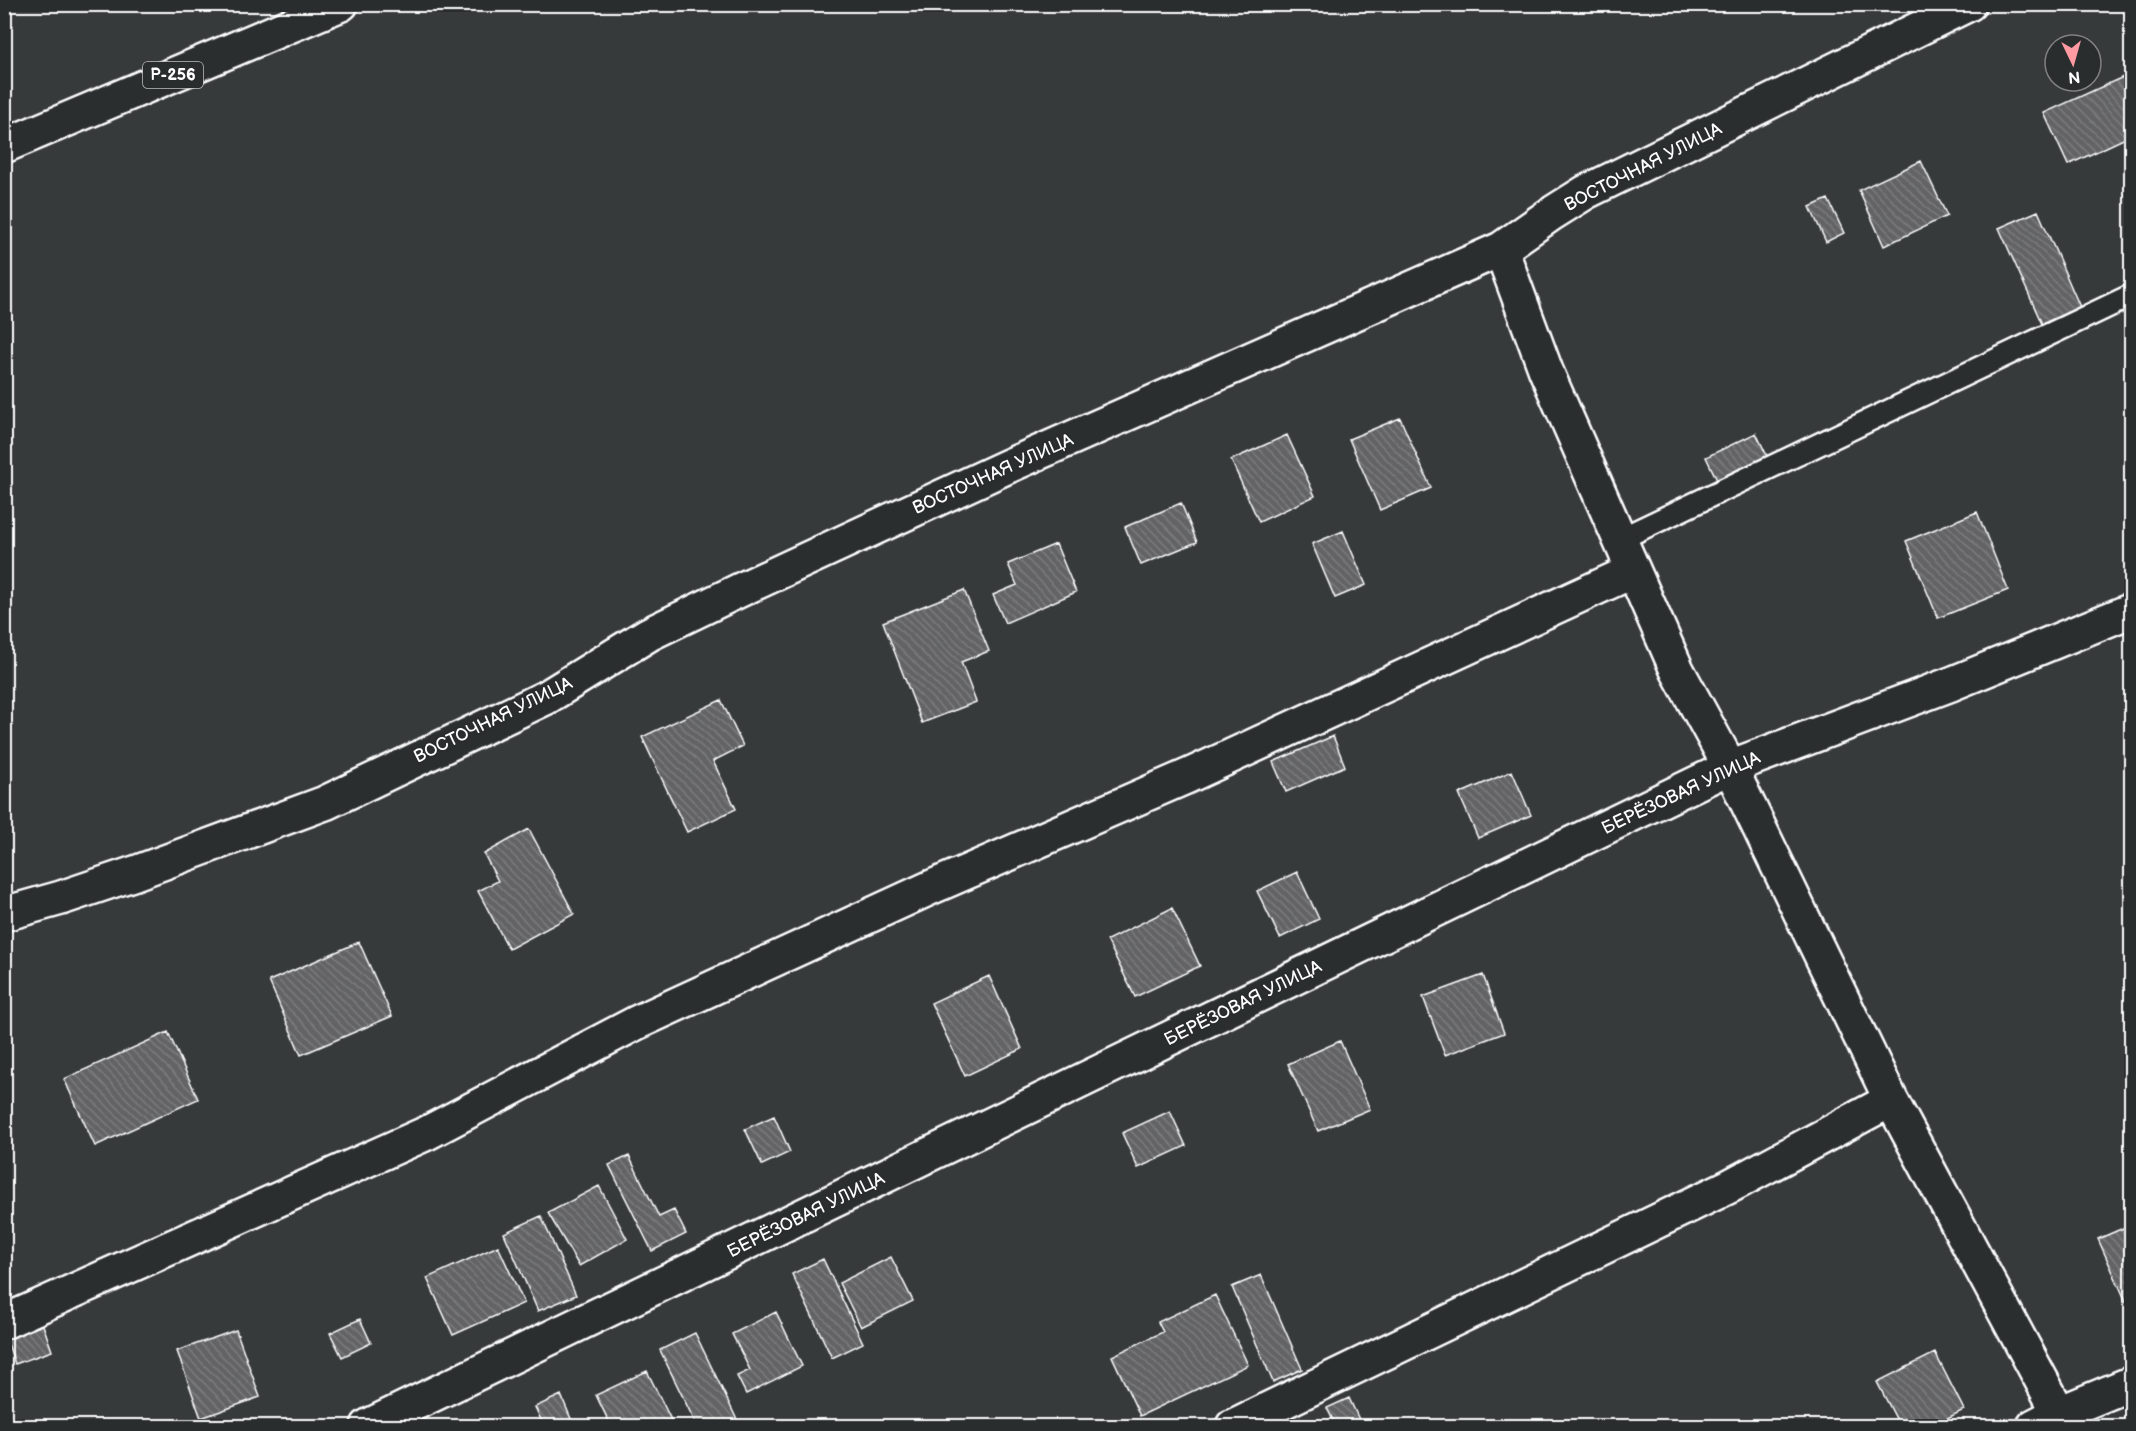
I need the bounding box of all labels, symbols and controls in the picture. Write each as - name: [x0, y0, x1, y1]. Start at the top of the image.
- north arrow: [2043, 33, 2103, 93]
- road number: Р-256: [143, 62, 203, 88]
- text: N: [2067, 66, 2081, 86]
- street label: ВОСТОЧНАЯ УЛИЦА: [1561, 118, 1725, 216]
- street label: ВОСТОЧНАЯ УЛИЦА: [909, 429, 1077, 519]
- street label: ВОСТОЧНАЯ УЛИЦА: [410, 672, 576, 767]
- street label: БЕРЁЗОВАЯ УЛИЦА: [1598, 746, 1764, 839]
- street label: БЕРЁЗОВАЯ УЛИЦА: [1161, 955, 1325, 1050]
- street label: БЕРЁЗОВАЯ УЛИЦА: [724, 1167, 888, 1262]

